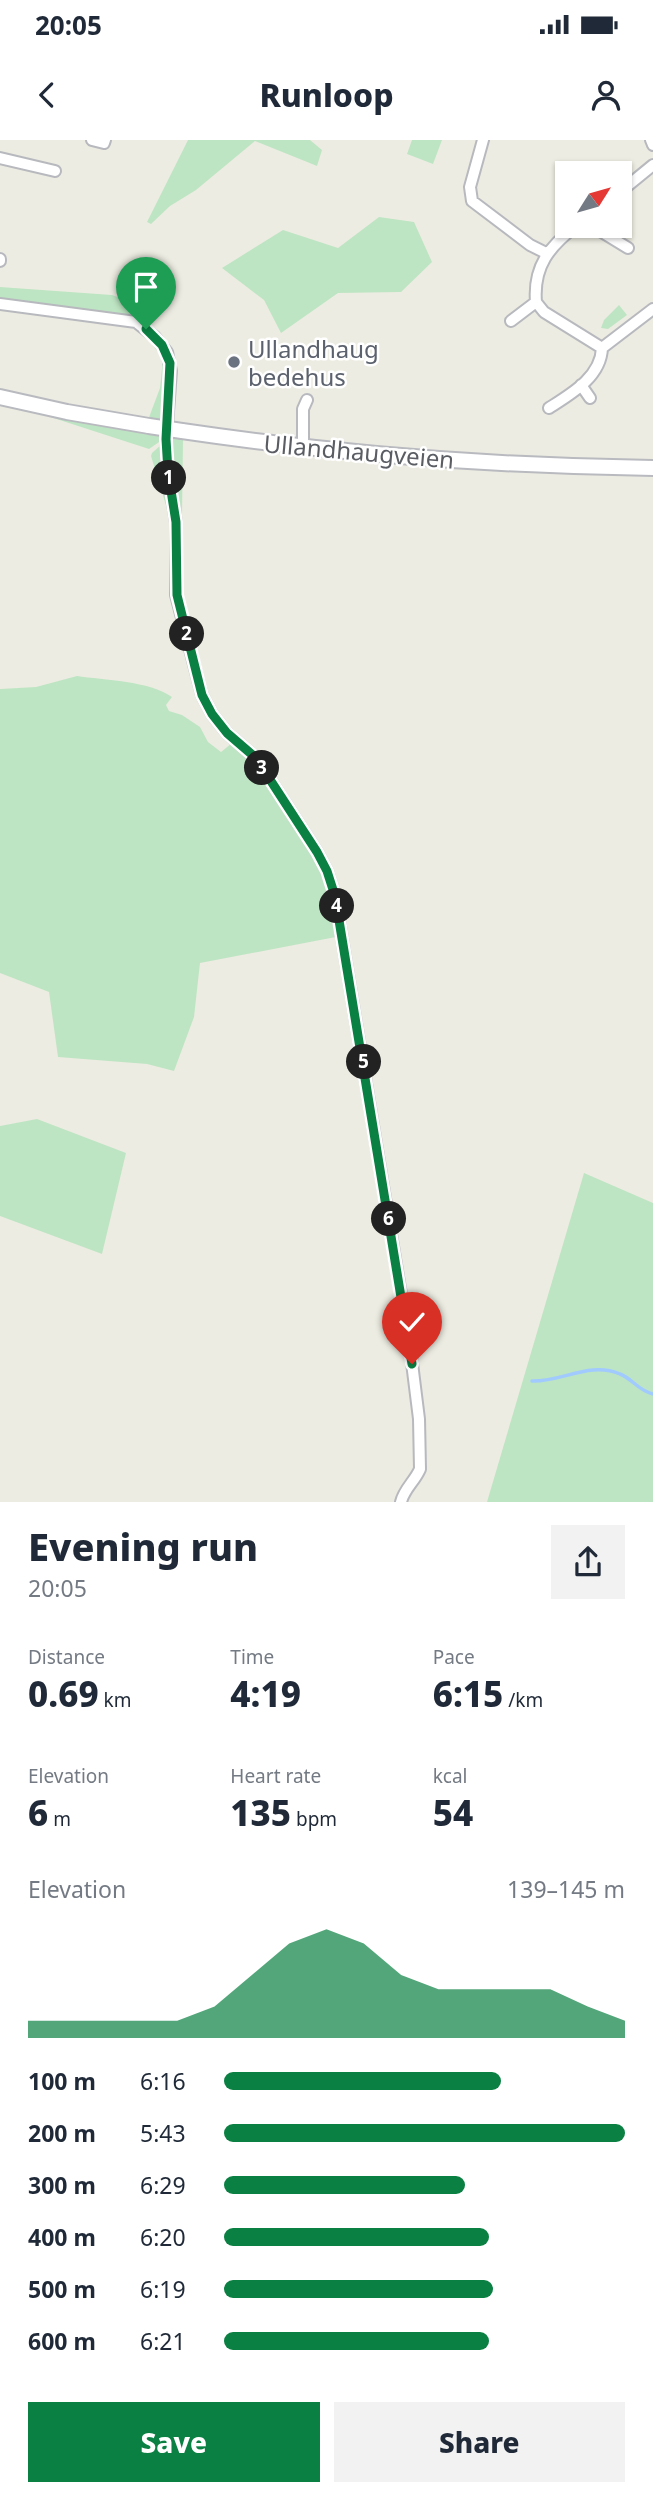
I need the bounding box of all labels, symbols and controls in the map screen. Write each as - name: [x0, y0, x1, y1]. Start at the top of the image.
- text: 20:05: [35, 7, 102, 43]
- text: Runloop: [259, 73, 394, 116]
- icon: back: [28, 76, 66, 114]
- icon: person: [587, 76, 625, 114]
- north arrow: [555, 161, 632, 238]
- map controls: [555, 161, 632, 238]
- pin: [116, 257, 176, 329]
- icon: arrive: [127, 268, 165, 306]
- place label: Ullandhaug bedehus: [248, 332, 379, 393]
- marker: Ullandhaug bedehus: [226, 354, 242, 370]
- street label: Ullandhaugveien: [262, 426, 456, 476]
- pin: 1: [152, 460, 186, 496]
- text: 1: [163, 464, 174, 490]
- pin: 2: [170, 616, 204, 652]
- text: 2: [181, 620, 192, 646]
- pin: 3: [244, 750, 280, 786]
- text: 3: [256, 754, 267, 780]
- pin: 4: [320, 888, 354, 924]
- text: 4: [331, 892, 342, 918]
- pin: 5: [346, 1044, 382, 1080]
- text: 5: [358, 1048, 369, 1074]
- pin: 6: [372, 1202, 406, 1236]
- text: 6: [383, 1205, 394, 1231]
- pin: [382, 1292, 442, 1364]
- icon: check: [393, 1303, 431, 1341]
- text: Evening run: [28, 1520, 258, 1572]
- button: share: [551, 1525, 625, 1599]
- text: 20:05: [28, 1572, 87, 1604]
- text: Distance: [28, 1644, 105, 1670]
- text: Time: [230, 1644, 274, 1670]
- text: Pace: [433, 1644, 475, 1670]
- text: 0.69: [28, 1670, 99, 1717]
- text: 4:19: [230, 1670, 301, 1717]
- text: 6:15: [433, 1670, 503, 1717]
- text: km: [99, 1687, 132, 1713]
- text: /km: [503, 1687, 543, 1713]
- text: Elevation: [28, 1763, 109, 1789]
- text: Heart rate: [230, 1763, 321, 1789]
- text: kcal: [433, 1763, 467, 1789]
- text: 6: [28, 1789, 48, 1836]
- text: 135: [230, 1789, 291, 1836]
- text: 54: [433, 1789, 473, 1836]
- text: m: [48, 1806, 71, 1832]
- text: bpm: [291, 1806, 337, 1832]
- text: Elevation: [28, 1873, 126, 1905]
- text: 139–145 m: [507, 1873, 625, 1905]
- text: 100 m: [28, 2065, 96, 2097]
- text: 6:16: [140, 2065, 186, 2097]
- text: 200 m: [28, 2117, 96, 2149]
- text: 5:43: [140, 2117, 186, 2149]
- text: 300 m: [28, 2169, 96, 2201]
- text: 6:29: [140, 2169, 186, 2201]
- text: 400 m: [28, 2221, 96, 2253]
- text: 6:20: [140, 2221, 186, 2253]
- text: 500 m: [28, 2273, 96, 2305]
- text: 6:19: [140, 2273, 186, 2305]
- text: 600 m: [28, 2325, 96, 2357]
- text: 6:21: [140, 2325, 186, 2357]
- button: Save: [28, 2402, 320, 2482]
- button: Share: [334, 2402, 625, 2482]

